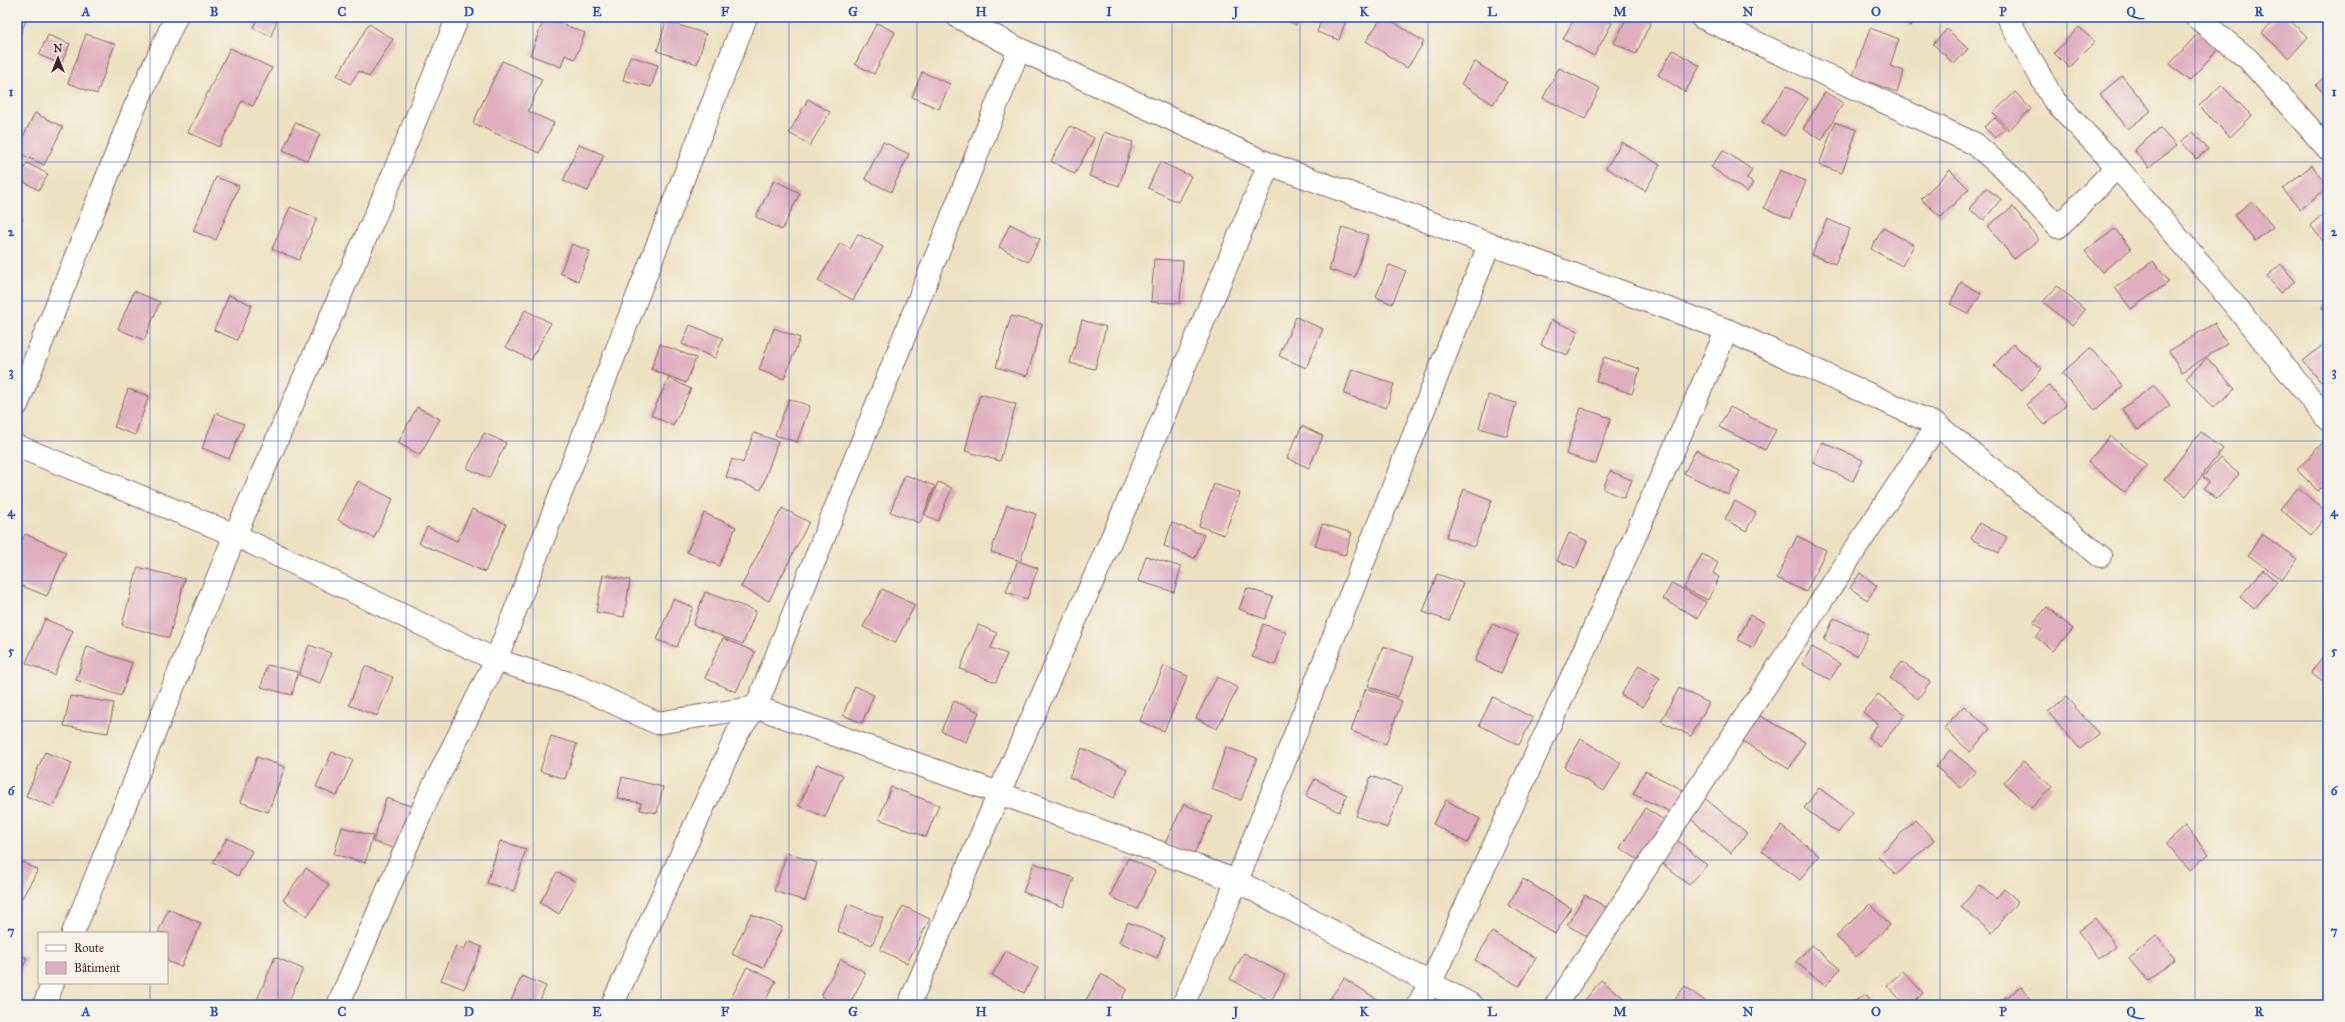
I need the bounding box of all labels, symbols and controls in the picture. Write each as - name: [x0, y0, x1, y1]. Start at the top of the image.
- text: A: [81, 4, 91, 20]
- text: B: [210, 4, 219, 20]
- text: C: [338, 4, 347, 20]
- text: D: [464, 4, 474, 20]
- text: E: [592, 4, 602, 20]
- text: F: [721, 4, 730, 20]
- text: G: [848, 4, 858, 20]
- text: H: [975, 4, 987, 20]
- text: I: [1106, 4, 1112, 20]
- text: J: [1231, 4, 1239, 20]
- text: K: [1359, 4, 1369, 20]
- text: L: [1487, 4, 1497, 20]
- text: M: [1613, 4, 1627, 20]
- text: N: [1742, 4, 1754, 20]
- text: O: [1871, 4, 1881, 20]
- text: P: [1999, 4, 2007, 20]
- text: Q: [2126, 4, 2145, 20]
- text: R: [2254, 4, 2264, 20]
- north arrow: [38, 38, 78, 78]
- text: N: [53, 42, 63, 55]
- text: 1: [8, 84, 14, 100]
- text: 1: [2331, 84, 2337, 100]
- text: 2: [8, 224, 15, 240]
- text: 2: [2331, 224, 2338, 240]
- text: 3: [8, 364, 14, 380]
- text: 3: [2331, 364, 2337, 380]
- text: 4: [7, 504, 15, 520]
- text: 4: [2330, 504, 2338, 520]
- text: 5: [8, 643, 15, 659]
- text: 5: [2331, 643, 2338, 659]
- text: 6: [8, 783, 16, 799]
- text: 6: [2331, 783, 2339, 799]
- text: 7: [8, 923, 15, 939]
- text: 7: [2331, 923, 2338, 939]
- legend: [38, 932, 168, 984]
- text: Route: [74, 941, 104, 955]
- text: Bâtiment: [74, 961, 121, 975]
- text: A: [81, 1004, 91, 1020]
- text: B: [210, 1004, 219, 1020]
- text: C: [338, 1004, 347, 1020]
- text: D: [464, 1004, 474, 1020]
- text: E: [592, 1004, 602, 1020]
- text: F: [721, 1004, 730, 1020]
- text: G: [848, 1004, 858, 1020]
- text: H: [975, 1004, 987, 1020]
- text: I: [1106, 1004, 1112, 1020]
- text: J: [1231, 1004, 1239, 1020]
- text: K: [1359, 1004, 1369, 1020]
- text: L: [1487, 1004, 1497, 1020]
- text: M: [1613, 1004, 1627, 1020]
- text: N: [1742, 1004, 1754, 1020]
- text: O: [1871, 1004, 1881, 1020]
- text: P: [1999, 1004, 2007, 1020]
- text: Q: [2126, 1004, 2145, 1020]
- text: R: [2254, 1004, 2264, 1020]

